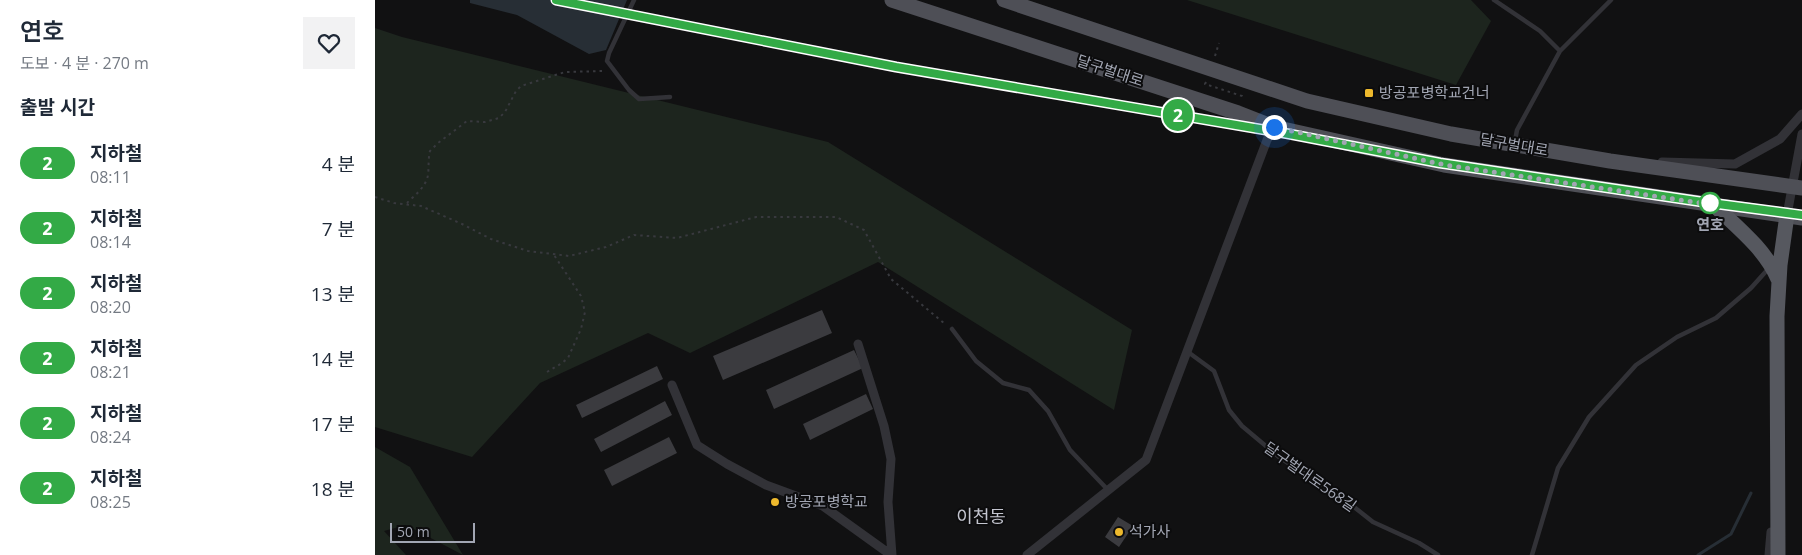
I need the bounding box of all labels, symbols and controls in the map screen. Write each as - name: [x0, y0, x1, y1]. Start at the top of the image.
- text: 연호: [20, 14, 64, 47]
- button: heart: [303, 17, 355, 69]
- street label: 달구벌대로: [1074, 50, 1146, 90]
- text: 도보 · 4 분 · 270 m: [20, 52, 149, 74]
- place label: 방공포병학교건너: [1379, 82, 1489, 102]
- marker: 방공포병학교건너: [1363, 87, 1375, 99]
- text: 출발 시간: [20, 94, 95, 120]
- line badge: 2: [1162, 99, 1194, 131]
- text: 2: [1173, 103, 1183, 127]
- your location: [1262, 115, 1287, 140]
- street label: 달구벌대로: [1478, 128, 1550, 160]
- text: 지하철: [90, 140, 142, 166]
- text: 2: [42, 151, 53, 175]
- text: 4 분: [322, 151, 355, 177]
- text: 08:11: [90, 166, 131, 188]
- marker: 연호: [1699, 192, 1721, 214]
- text: 지하철: [90, 205, 142, 231]
- place label: 연호: [1696, 214, 1724, 234]
- text: 2: [42, 216, 53, 240]
- text: 7 분: [322, 216, 355, 242]
- text: 08:14: [90, 231, 131, 253]
- text: 지하철: [90, 270, 142, 296]
- text: 2: [42, 281, 53, 305]
- text: 13 분: [311, 281, 355, 307]
- text: 08:20: [90, 296, 131, 318]
- text: 지하철: [90, 335, 142, 361]
- text: 2: [42, 346, 53, 370]
- text: 14 분: [311, 346, 355, 372]
- text: 08:21: [90, 361, 131, 383]
- text: 지하철: [90, 400, 142, 426]
- text: 2: [42, 411, 53, 435]
- text: 17 분: [311, 411, 355, 437]
- text: 08:24: [90, 426, 131, 448]
- street label: 달구벌대로568길: [1260, 437, 1361, 515]
- text: 지하철: [90, 465, 142, 491]
- text: 2: [42, 476, 53, 500]
- text: 18 분: [311, 476, 355, 502]
- text: 08:25: [90, 491, 131, 513]
- place label: 방공포병학교: [785, 491, 868, 511]
- marker: 방공포병학교: [769, 496, 781, 508]
- district label: 이천동: [956, 504, 1006, 528]
- scale bar: [390, 520, 475, 543]
- place label: 석가사: [1129, 521, 1171, 541]
- text: 50 m: [397, 522, 430, 541]
- marker: 석가사: [1113, 526, 1125, 538]

